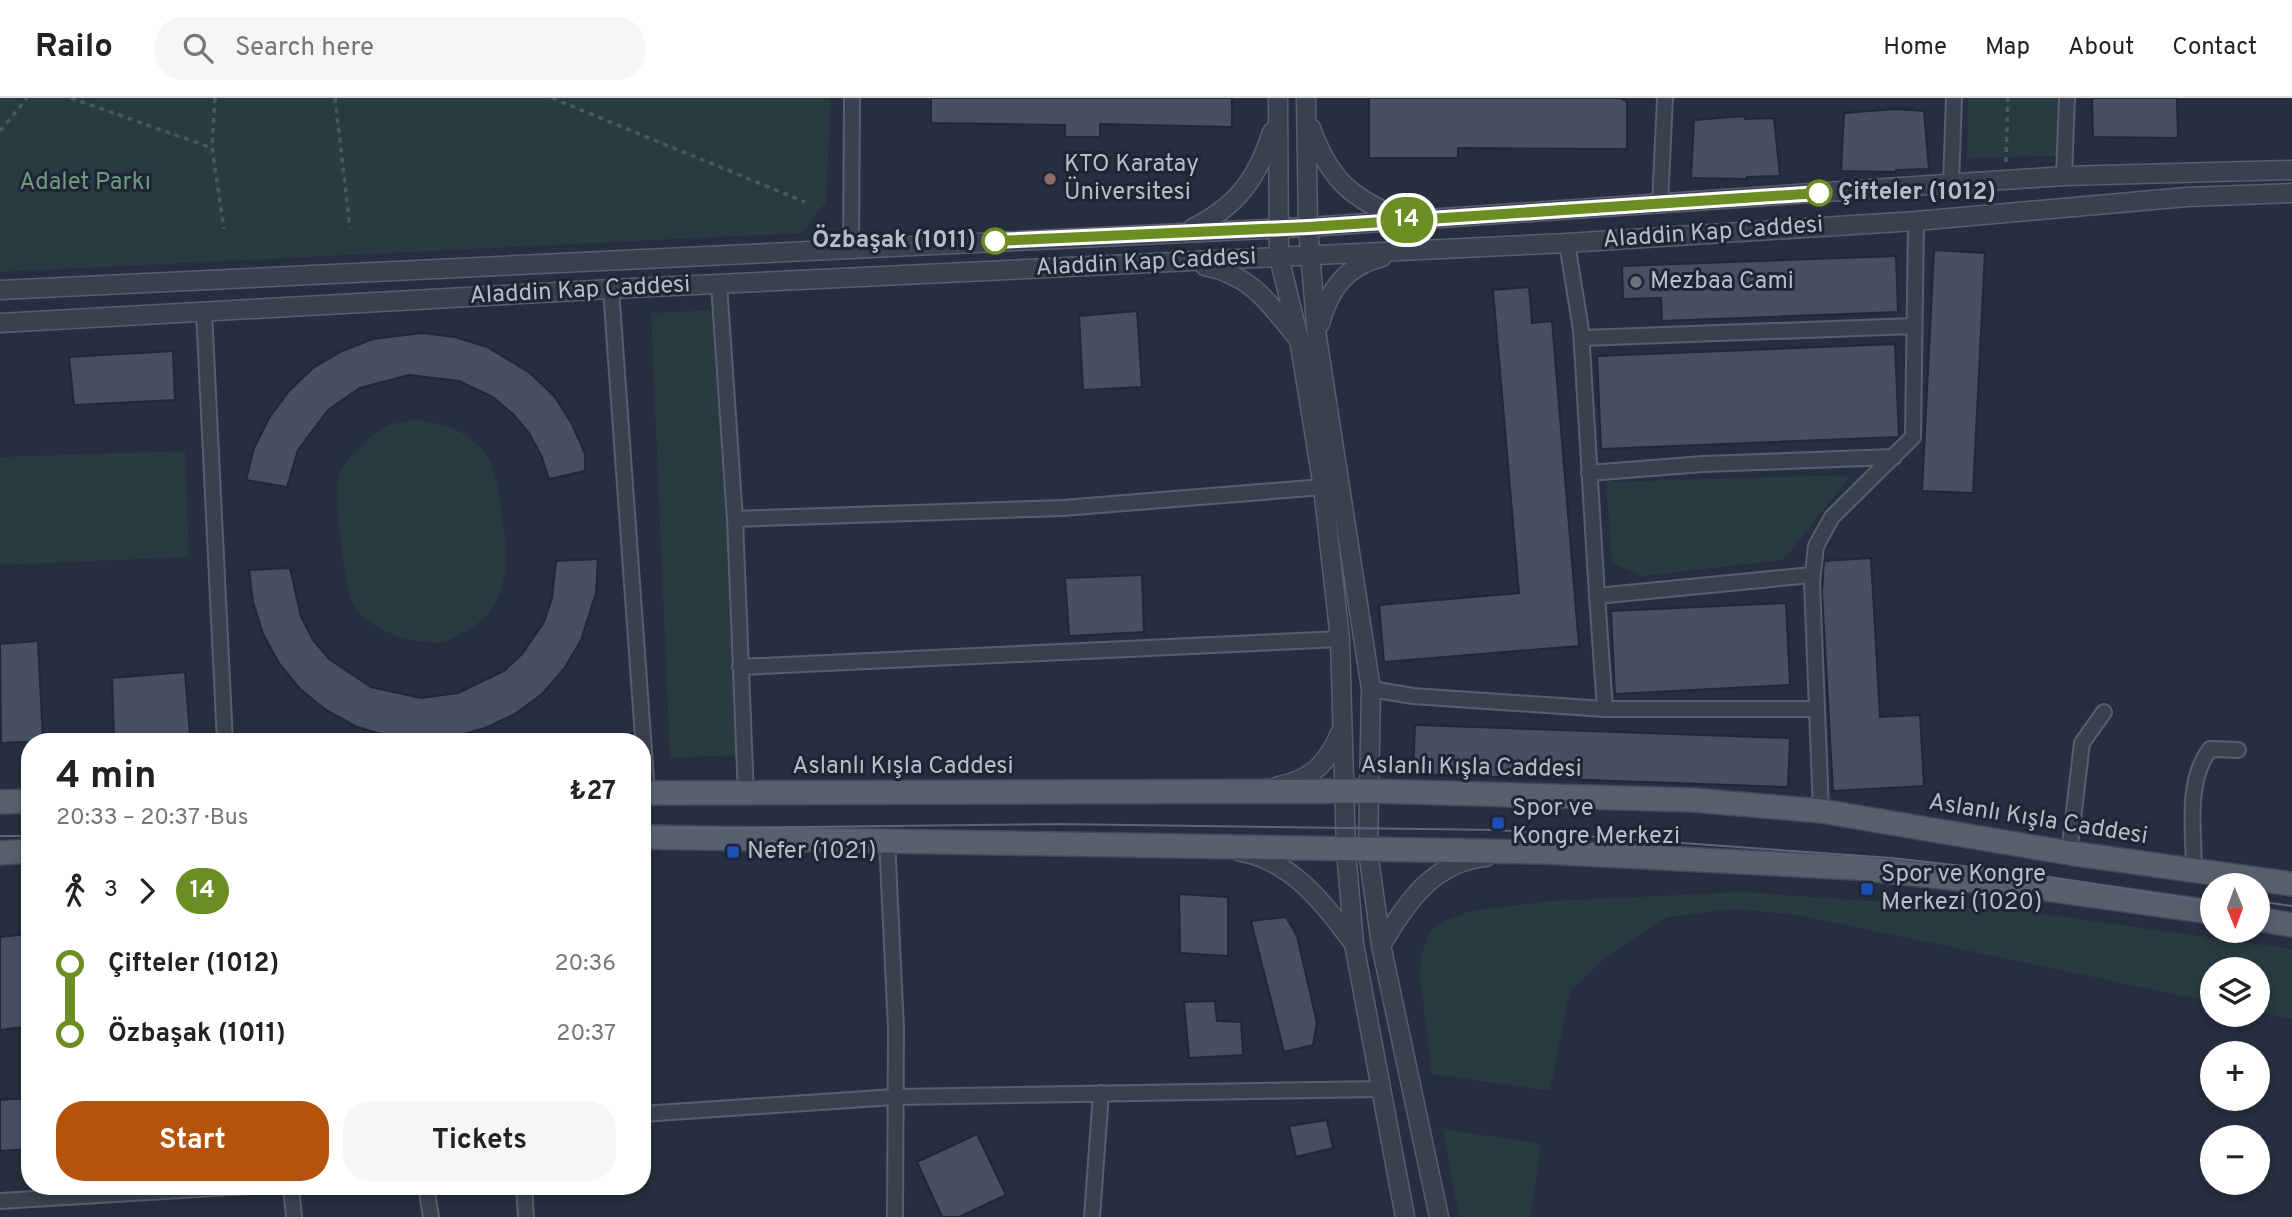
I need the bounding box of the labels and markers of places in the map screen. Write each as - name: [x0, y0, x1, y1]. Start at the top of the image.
- place label: KTO Karatay Üniversitesi: [1064, 150, 1199, 208]
- marker: KTO Karatay Üniversitesi: [1042, 171, 1058, 187]
- place label: Çifteler (1012): [1838, 178, 1996, 208]
- marker: Çifteler (1012): [1806, 180, 1832, 206]
- place label: Özbaşak (1011): [812, 224, 976, 256]
- marker: Özbaşak (1011): [982, 228, 1008, 254]
- place label: Mezbaa Cami: [1650, 267, 1794, 297]
- marker: Mezbaa Cami: [1628, 274, 1644, 290]
- place label: Spor ve Kongre Merkezi: [1512, 794, 1680, 852]
- marker: Spor ve Kongre Merkezi: [1490, 815, 1506, 831]
- place label: Nefer (1021): [747, 837, 876, 867]
- marker: Nefer (1021): [725, 844, 741, 860]
- place label: Spor ve Kongre Merkezi (1020): [1881, 860, 2046, 918]
- marker: Spor ve Kongre Merkezi (1020): [1859, 881, 1875, 897]

